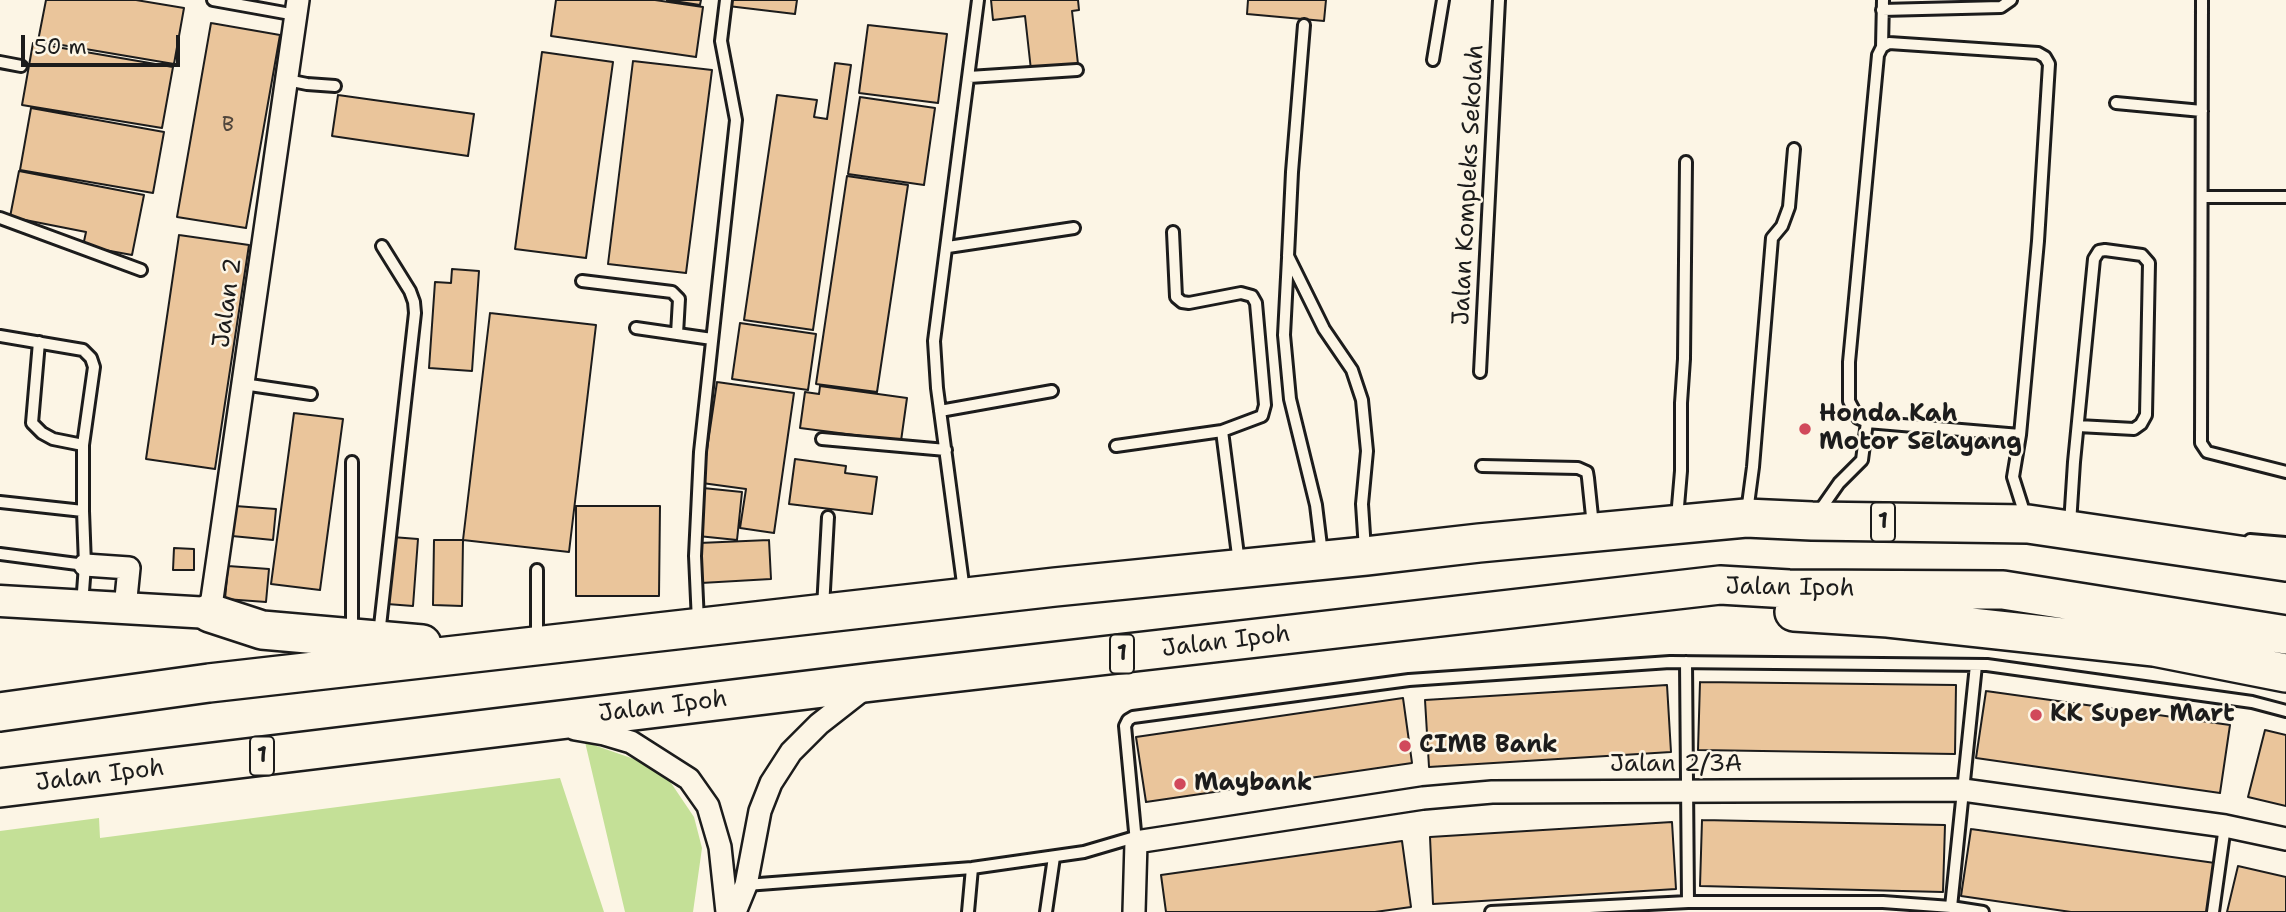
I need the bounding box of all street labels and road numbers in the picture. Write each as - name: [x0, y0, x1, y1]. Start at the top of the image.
- street label: Jalan Kompleks Sekolah: [1447, 44, 1491, 326]
- street label: Jalan 2: [207, 256, 249, 350]
- road number: 1: [1871, 502, 1895, 542]
- street label: Jalan Ipoh: [1725, 572, 1855, 604]
- street label: Jalan Ipoh: [1160, 620, 1292, 664]
- road number: 1: [1110, 634, 1134, 674]
- street label: Jalan Ipoh: [597, 685, 729, 729]
- road number: 1: [250, 736, 274, 776]
- street label: Jalan 2/3A: [1610, 751, 1742, 779]
- street label: Jalan Ipoh: [34, 754, 166, 798]

